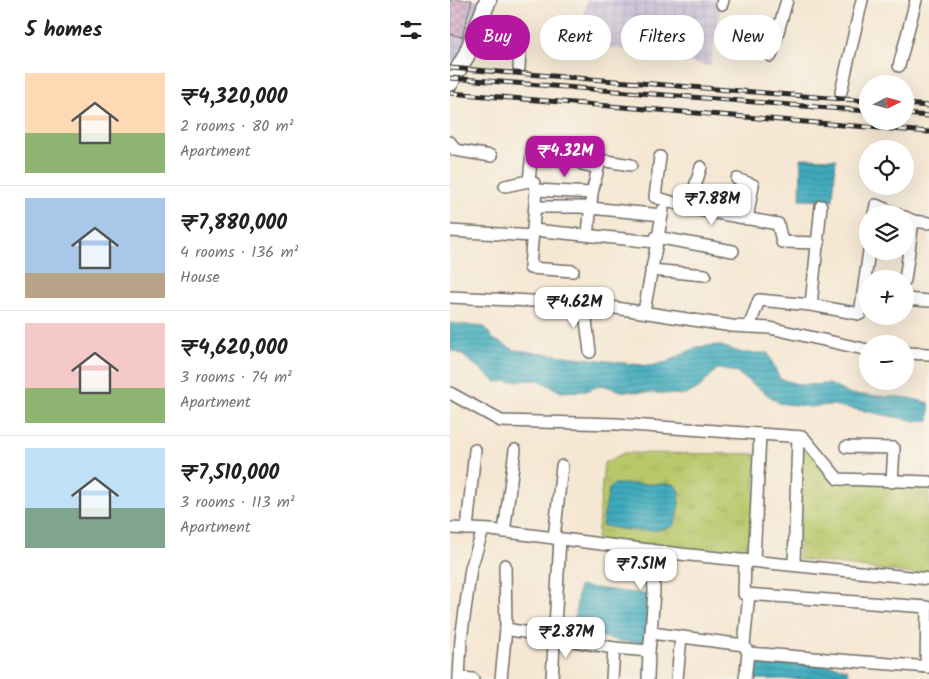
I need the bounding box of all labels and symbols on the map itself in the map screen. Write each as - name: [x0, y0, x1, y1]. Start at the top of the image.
- north arrow: [859, 75, 914, 130]
- pin: ₹4.32M: [524, 136, 606, 178]
- pin: ₹7.88M: [671, 184, 753, 226]
- pin: ₹4.62M: [533, 286, 615, 329]
- pin: ₹7.51M: [600, 548, 682, 591]
- pin: ₹2.87M: [525, 616, 607, 659]

